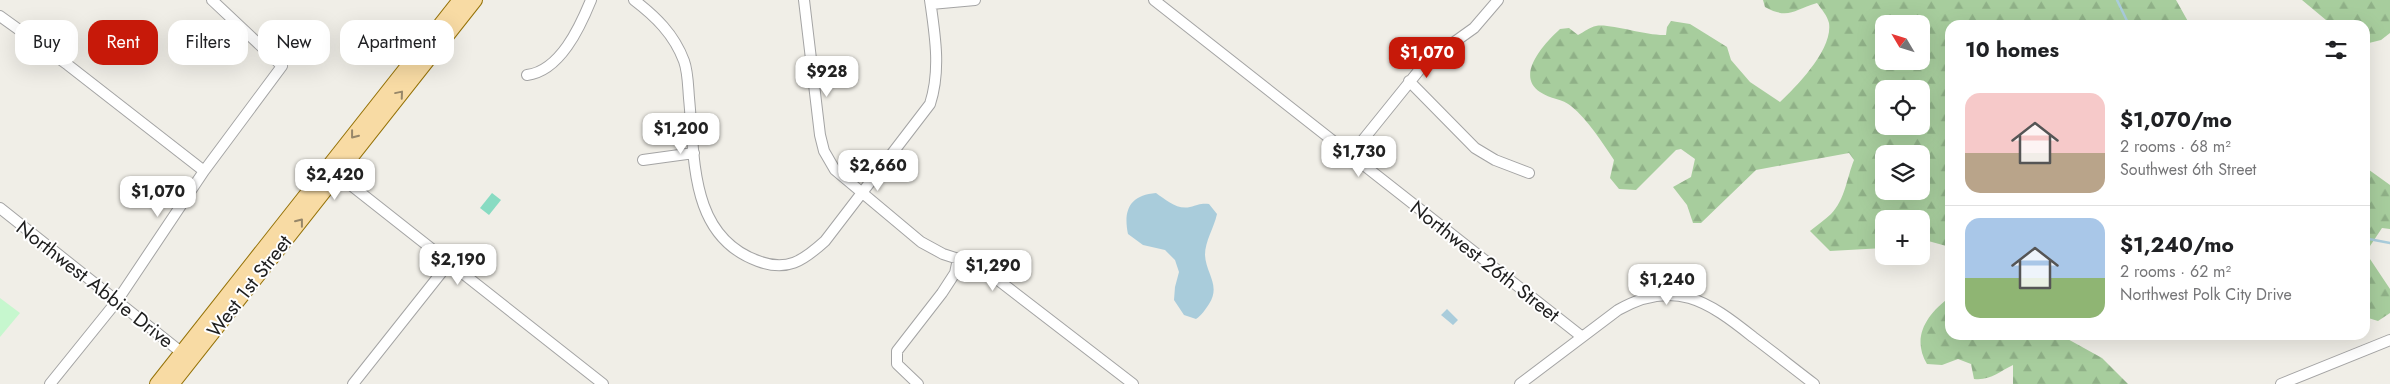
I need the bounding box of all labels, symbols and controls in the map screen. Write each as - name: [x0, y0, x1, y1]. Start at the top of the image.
- north arrow: [1875, 15, 1930, 70]
- map controls: [1875, 15, 1930, 265]
- chip: Buy: [15, 20, 78, 65]
- chip: Rent: [88, 20, 158, 65]
- chip: Filters: [168, 20, 248, 65]
- chip: New: [258, 20, 330, 65]
- chip: Apartment: [340, 20, 454, 65]
- text: 10 homes: [1965, 35, 2059, 65]
- pin: $1,070: [1386, 36, 1468, 79]
- icon: filters: [2322, 36, 2350, 64]
- text: $1,070: [1400, 41, 1454, 64]
- pin: $928: [797, 56, 857, 98]
- text: $928: [806, 60, 848, 83]
- button: locate: [1875, 80, 1930, 135]
- one-way arrow: [395, 91, 403, 100]
- text: $1,070/mo: [2120, 105, 2232, 135]
- pin: $1,200: [640, 112, 722, 155]
- icon: home: [2005, 113, 2065, 173]
- text: $1,200: [654, 117, 708, 140]
- one-way arrow: [350, 129, 359, 138]
- text: 2 rooms · 68 m²: [2120, 135, 2231, 158]
- pin: $1,730: [1318, 136, 1400, 178]
- text: $1,730: [1332, 140, 1386, 163]
- button: layers: [1875, 145, 1930, 200]
- pin: $2,660: [837, 150, 919, 192]
- text: $2,660: [849, 154, 907, 177]
- pin: $2,420: [294, 158, 376, 201]
- text: Southwest 6th Street: [2120, 158, 2256, 181]
- text: $2,420: [306, 163, 364, 186]
- pin: $1,070: [117, 176, 199, 218]
- text: $1,070: [131, 180, 185, 203]
- street label: Northwest 26th Street: [1404, 194, 1566, 329]
- button: +: [1875, 210, 1930, 265]
- street label: Northwest Abbie Drive: [10, 214, 180, 355]
- one-way arrow: [295, 219, 303, 228]
- street label: West 1st Street: [200, 229, 299, 344]
- text: $1,240/mo: [2120, 230, 2234, 260]
- icon: home: [2005, 238, 2065, 298]
- pin: $2,190: [417, 244, 499, 286]
- text: $2,190: [430, 248, 486, 271]
- pin: $1,290: [952, 250, 1034, 292]
- text: $1,290: [965, 254, 1021, 277]
- text: 2 rooms · 62 m²: [2120, 260, 2231, 283]
- pin: $1,240: [1626, 264, 1708, 306]
- text: $1,240: [1639, 268, 1695, 291]
- text: Northwest Polk City Drive: [2120, 283, 2292, 306]

